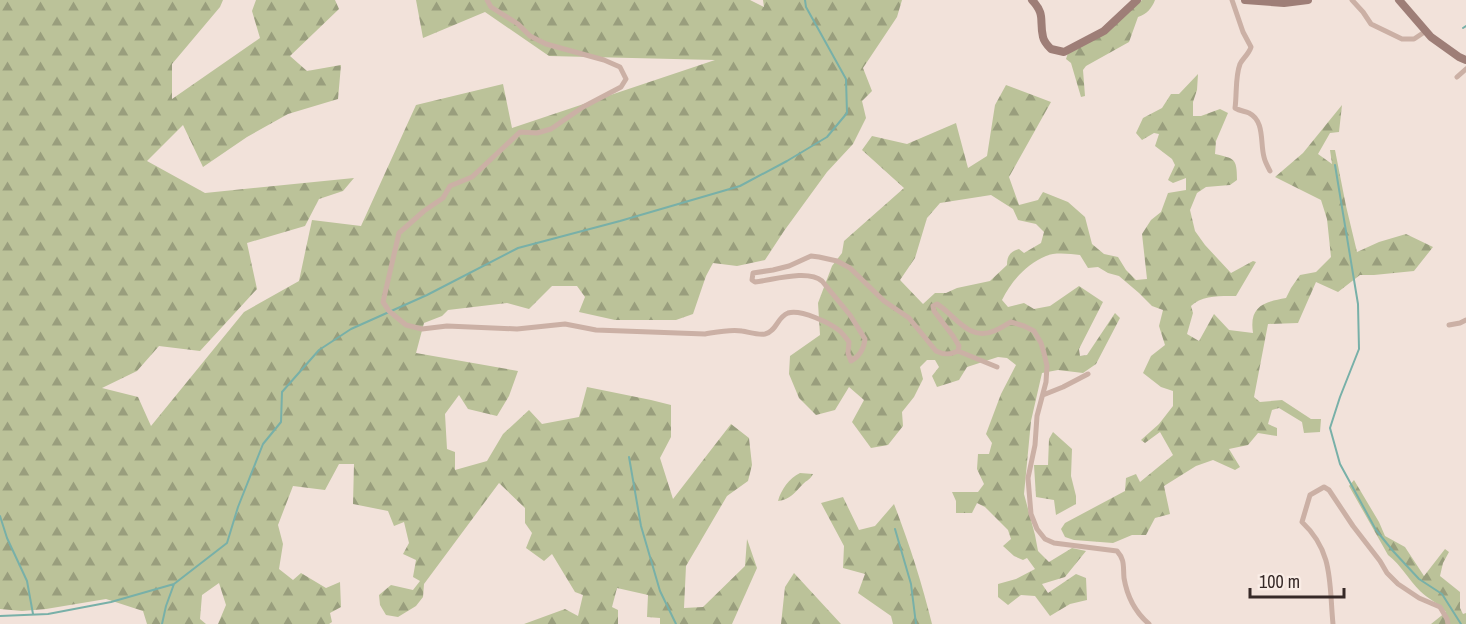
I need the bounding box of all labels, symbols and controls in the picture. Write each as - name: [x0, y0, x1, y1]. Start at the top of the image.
- scale bar: [1250, 561, 1344, 599]
- text: 100 m: [1259, 569, 1300, 594]

